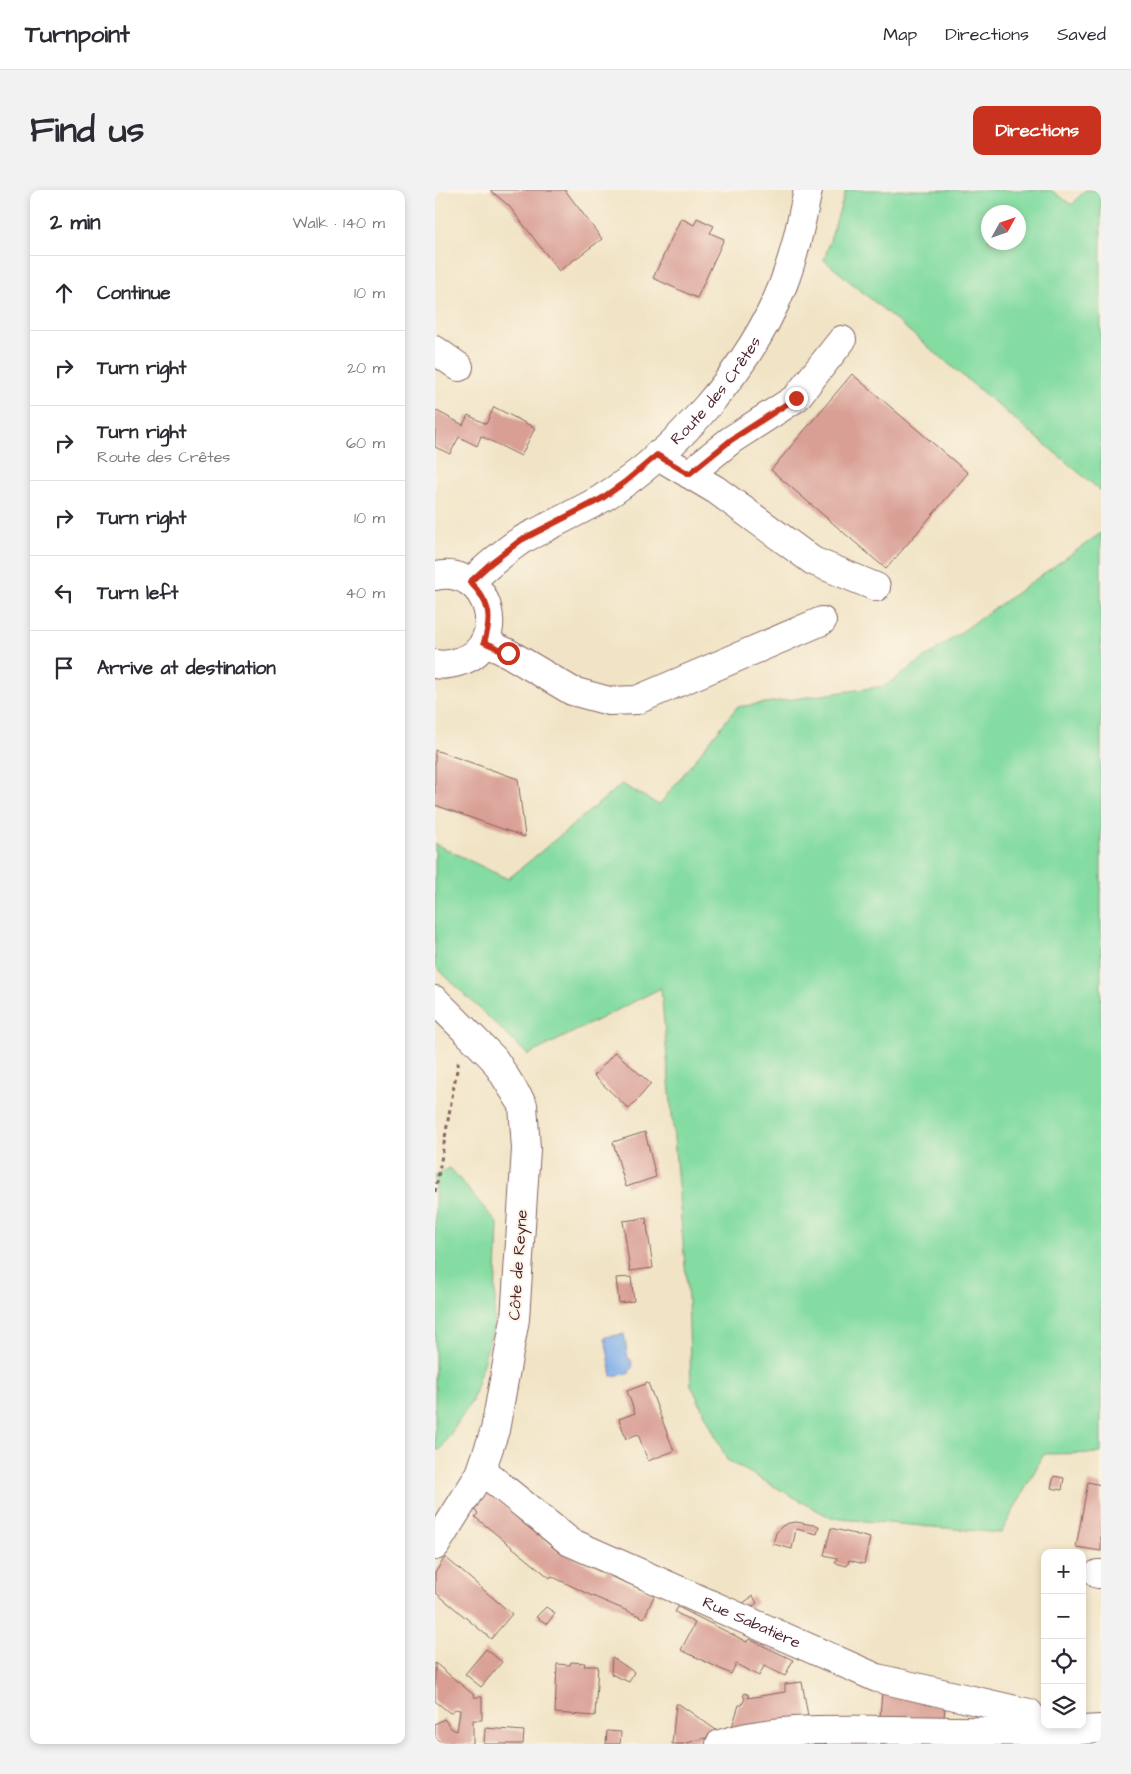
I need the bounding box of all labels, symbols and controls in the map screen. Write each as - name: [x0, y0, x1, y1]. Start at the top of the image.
- text: Turnpoint: [25, 18, 130, 52]
- text: Map: [883, 22, 917, 47]
- text: Directions: [945, 22, 1029, 47]
- text: Saved: [1057, 22, 1106, 47]
- text: Find us: [30, 106, 144, 155]
- button: Directions: [973, 106, 1101, 155]
- north arrow: [981, 205, 1026, 250]
- text: 2 min: [50, 208, 100, 237]
- text: Walk · 140 m: [293, 212, 385, 234]
- icon: ahead: [50, 279, 78, 307]
- text: Continue: [97, 280, 171, 307]
- text: 10 m: [354, 282, 385, 304]
- street label: Route des Crêtes: [666, 332, 766, 450]
- icon: right: [50, 354, 78, 382]
- text: Turn right: [97, 355, 186, 382]
- text: 20 m: [347, 357, 385, 379]
- route end: [785, 387, 808, 410]
- text: Turn right: [97, 419, 186, 446]
- icon: right: [50, 429, 78, 457]
- text: 60 m: [346, 432, 385, 454]
- text: Route des Crêtes: [97, 446, 230, 468]
- icon: right: [50, 504, 78, 532]
- text: Turn right: [97, 505, 186, 532]
- text: 10 m: [354, 507, 385, 529]
- icon: left: [50, 579, 78, 607]
- text: Turn left: [97, 580, 178, 607]
- text: 40 m: [345, 582, 385, 604]
- route start: [497, 642, 520, 665]
- icon: arrive: [50, 654, 78, 682]
- text: Arrive at destination: [97, 655, 276, 682]
- street label: Côte de Reyne: [503, 1209, 534, 1321]
- map controls: [1041, 1549, 1086, 1729]
- button: +: [1041, 1549, 1086, 1594]
- street label: Rue Sabatière: [699, 1591, 804, 1654]
- button: −: [1041, 1594, 1086, 1639]
- button: locate: [1041, 1639, 1086, 1684]
- button: layers: [1041, 1684, 1086, 1729]

